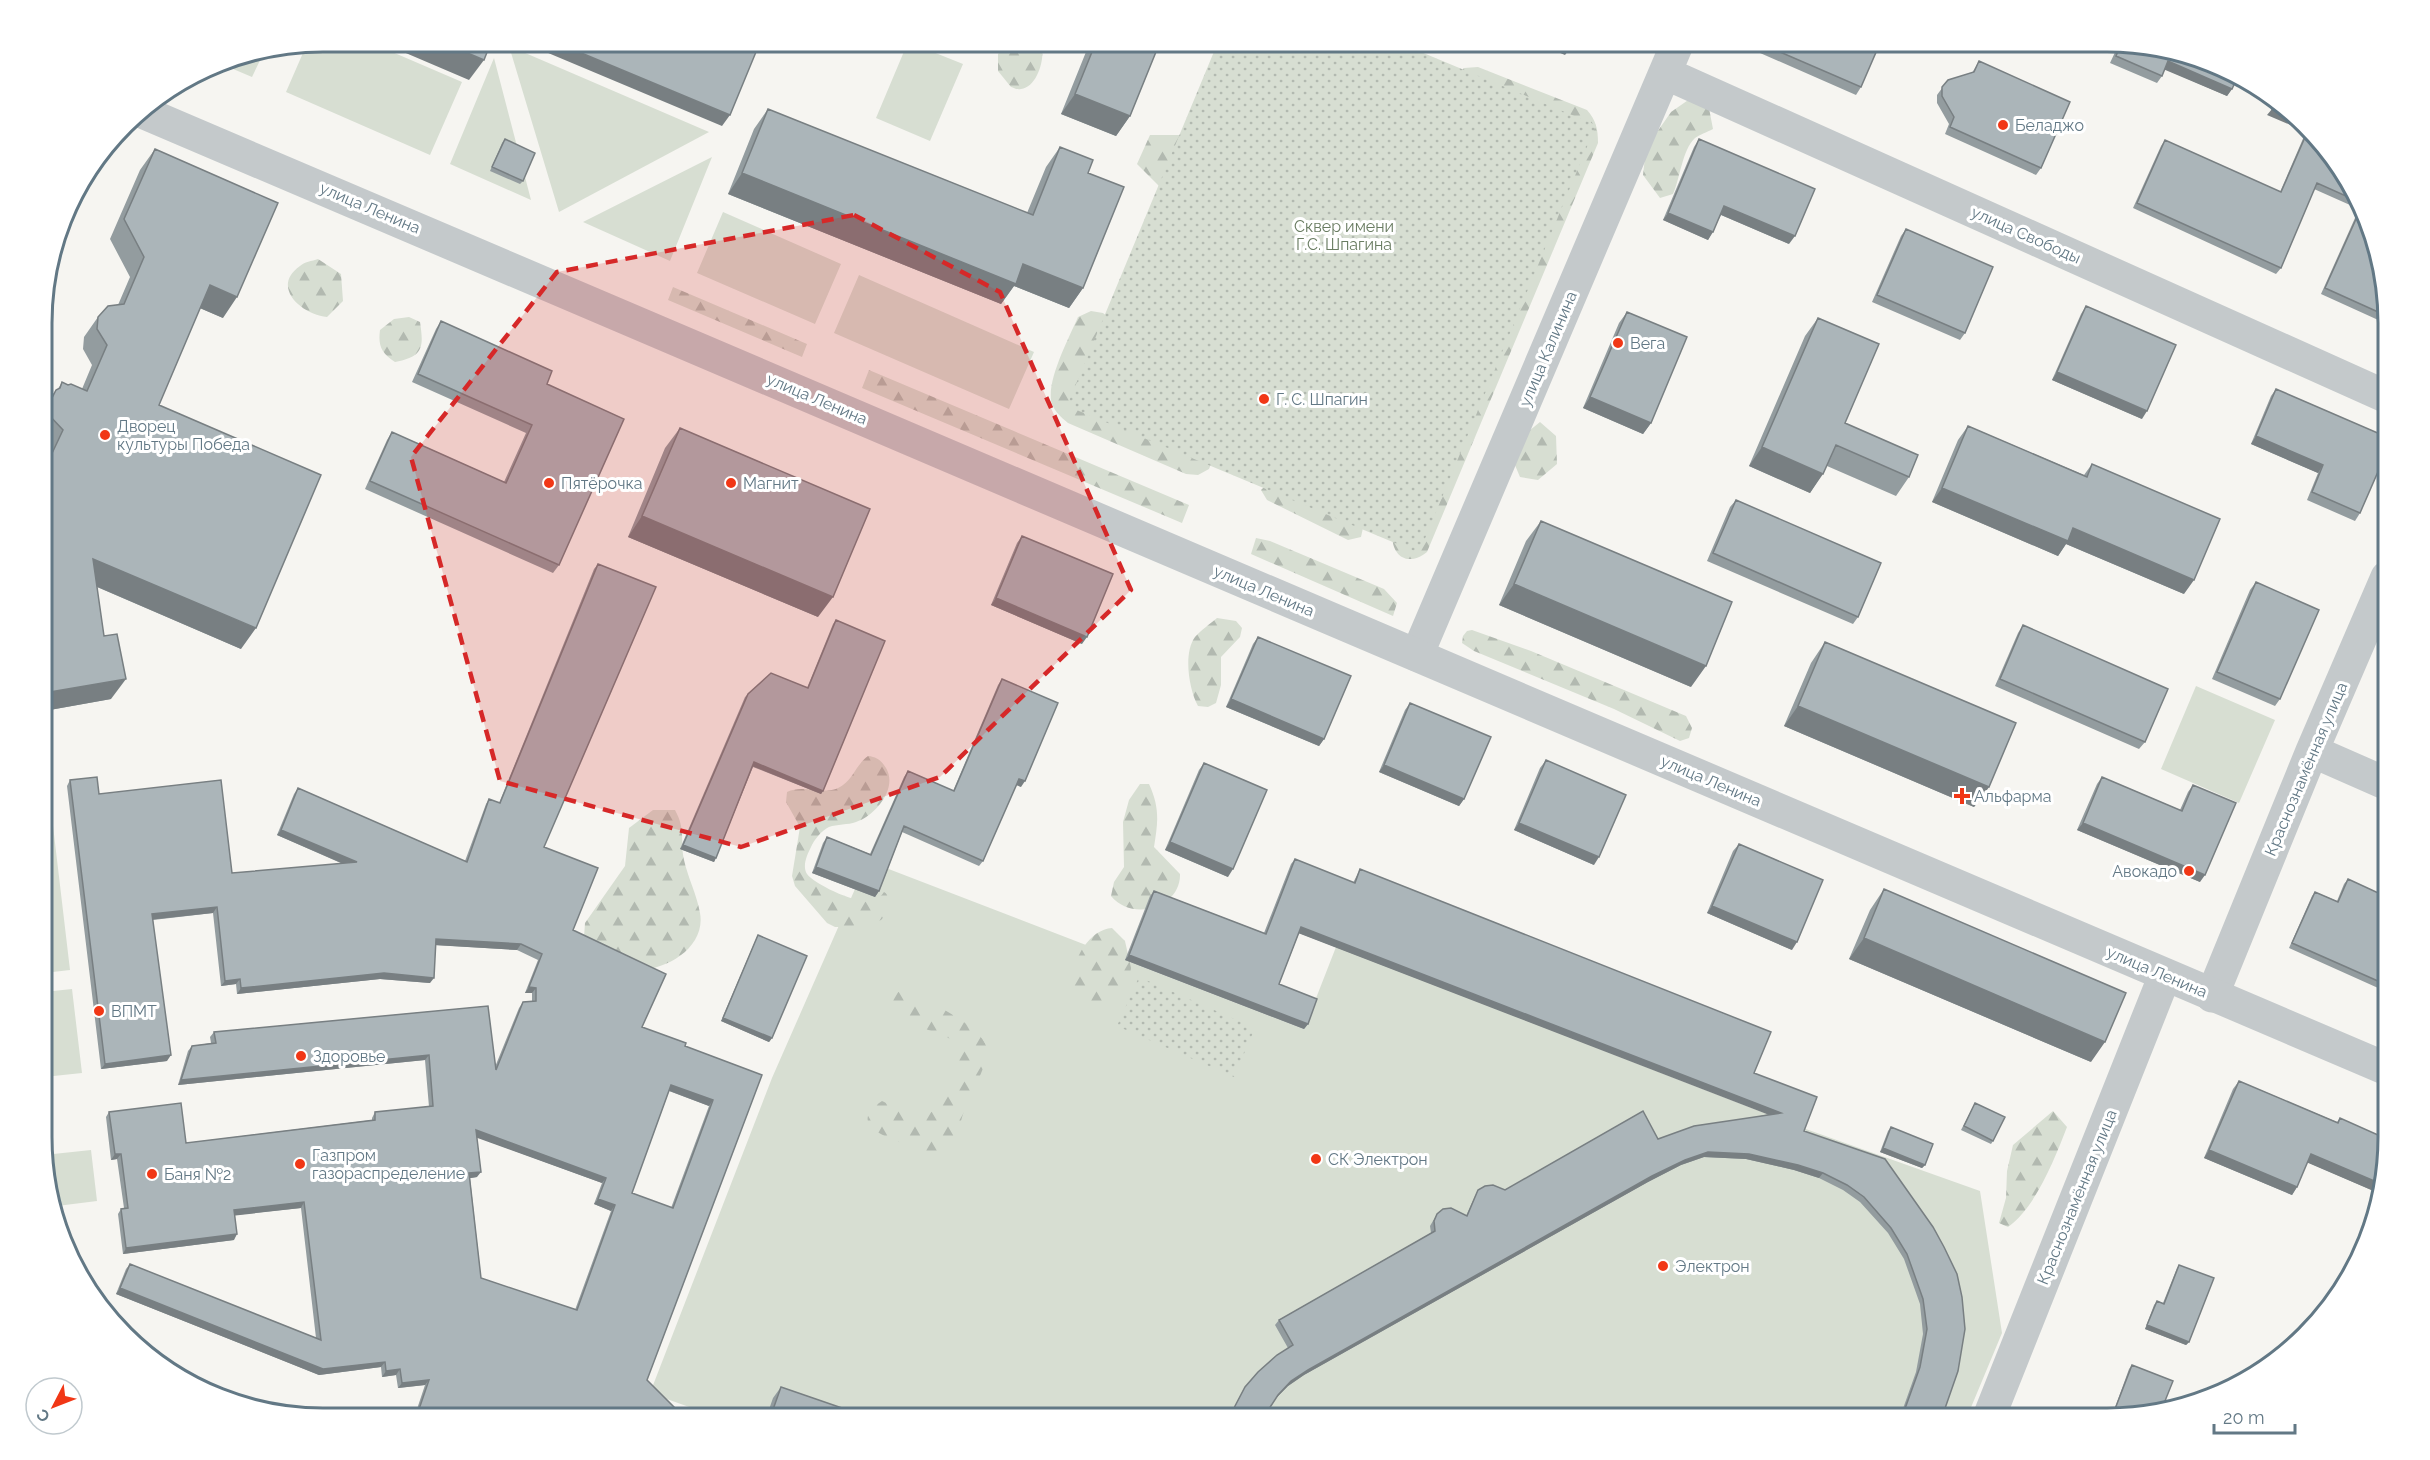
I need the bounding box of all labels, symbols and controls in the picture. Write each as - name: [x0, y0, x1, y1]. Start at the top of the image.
- place label: Беладжо: [2015, 116, 2084, 135]
- marker: Беладжо: [1996, 118, 2010, 132]
- street label: улица Ленина: [317, 178, 423, 238]
- street label: улица Свободы: [1968, 202, 2084, 268]
- park label: Сквер имени Г.С. Шпагина: [1294, 217, 1394, 254]
- street label: улица Калинина: [1515, 288, 1581, 410]
- place label: Вега: [1630, 334, 1665, 353]
- marker: Вега: [1611, 336, 1625, 350]
- street label: улица Ленина: [764, 369, 870, 429]
- place label: Г. С. Шпагин: [1276, 390, 1368, 409]
- marker: Г. С. Шпагин: [1257, 392, 1271, 406]
- place label: Дворец культуры Победа: [117, 417, 250, 454]
- marker: Дворец культуры Победа: [98, 428, 112, 442]
- place label: Пятёрочка: [561, 474, 642, 493]
- place label: Магнит: [743, 474, 799, 493]
- marker: Пятёрочка: [542, 476, 556, 490]
- marker: Магнит: [724, 476, 738, 490]
- street label: улица Ленина: [1211, 561, 1317, 621]
- street label: Краснознамённая улица: [2261, 679, 2351, 859]
- street label: улица Ленина: [1658, 751, 1764, 811]
- place label: Альфарма: [1974, 787, 2051, 806]
- marker: Альфарма: [1955, 789, 1969, 803]
- place label: Авокадо: [2112, 862, 2177, 881]
- marker: Авокадо: [2182, 864, 2196, 878]
- street label: улица Ленина: [2104, 942, 2210, 1002]
- place label: ВПМТ: [111, 1002, 157, 1021]
- marker: ВПМТ: [92, 1004, 106, 1018]
- place label: Здоровье: [313, 1047, 385, 1066]
- marker: Здоровье: [294, 1049, 308, 1063]
- street label: Краснознамённая улица: [2033, 1107, 2121, 1287]
- place label: Газпром газораспределение: [312, 1146, 465, 1183]
- place label: СК Электрон: [1328, 1150, 1428, 1169]
- marker: СК Электрон: [1309, 1152, 1323, 1166]
- marker: Газпром газораспределение: [293, 1157, 307, 1171]
- place label: Баня №2: [164, 1165, 231, 1184]
- marker: Баня №2: [145, 1167, 159, 1181]
- place label: Электрон: [1675, 1257, 1750, 1276]
- marker: Электрон: [1656, 1259, 1670, 1273]
- north arrow: [24, 1376, 84, 1436]
- scale bar: [2214, 1397, 2295, 1435]
- text: С: [32, 1405, 54, 1426]
- text: 20 m: [2223, 1407, 2265, 1428]

